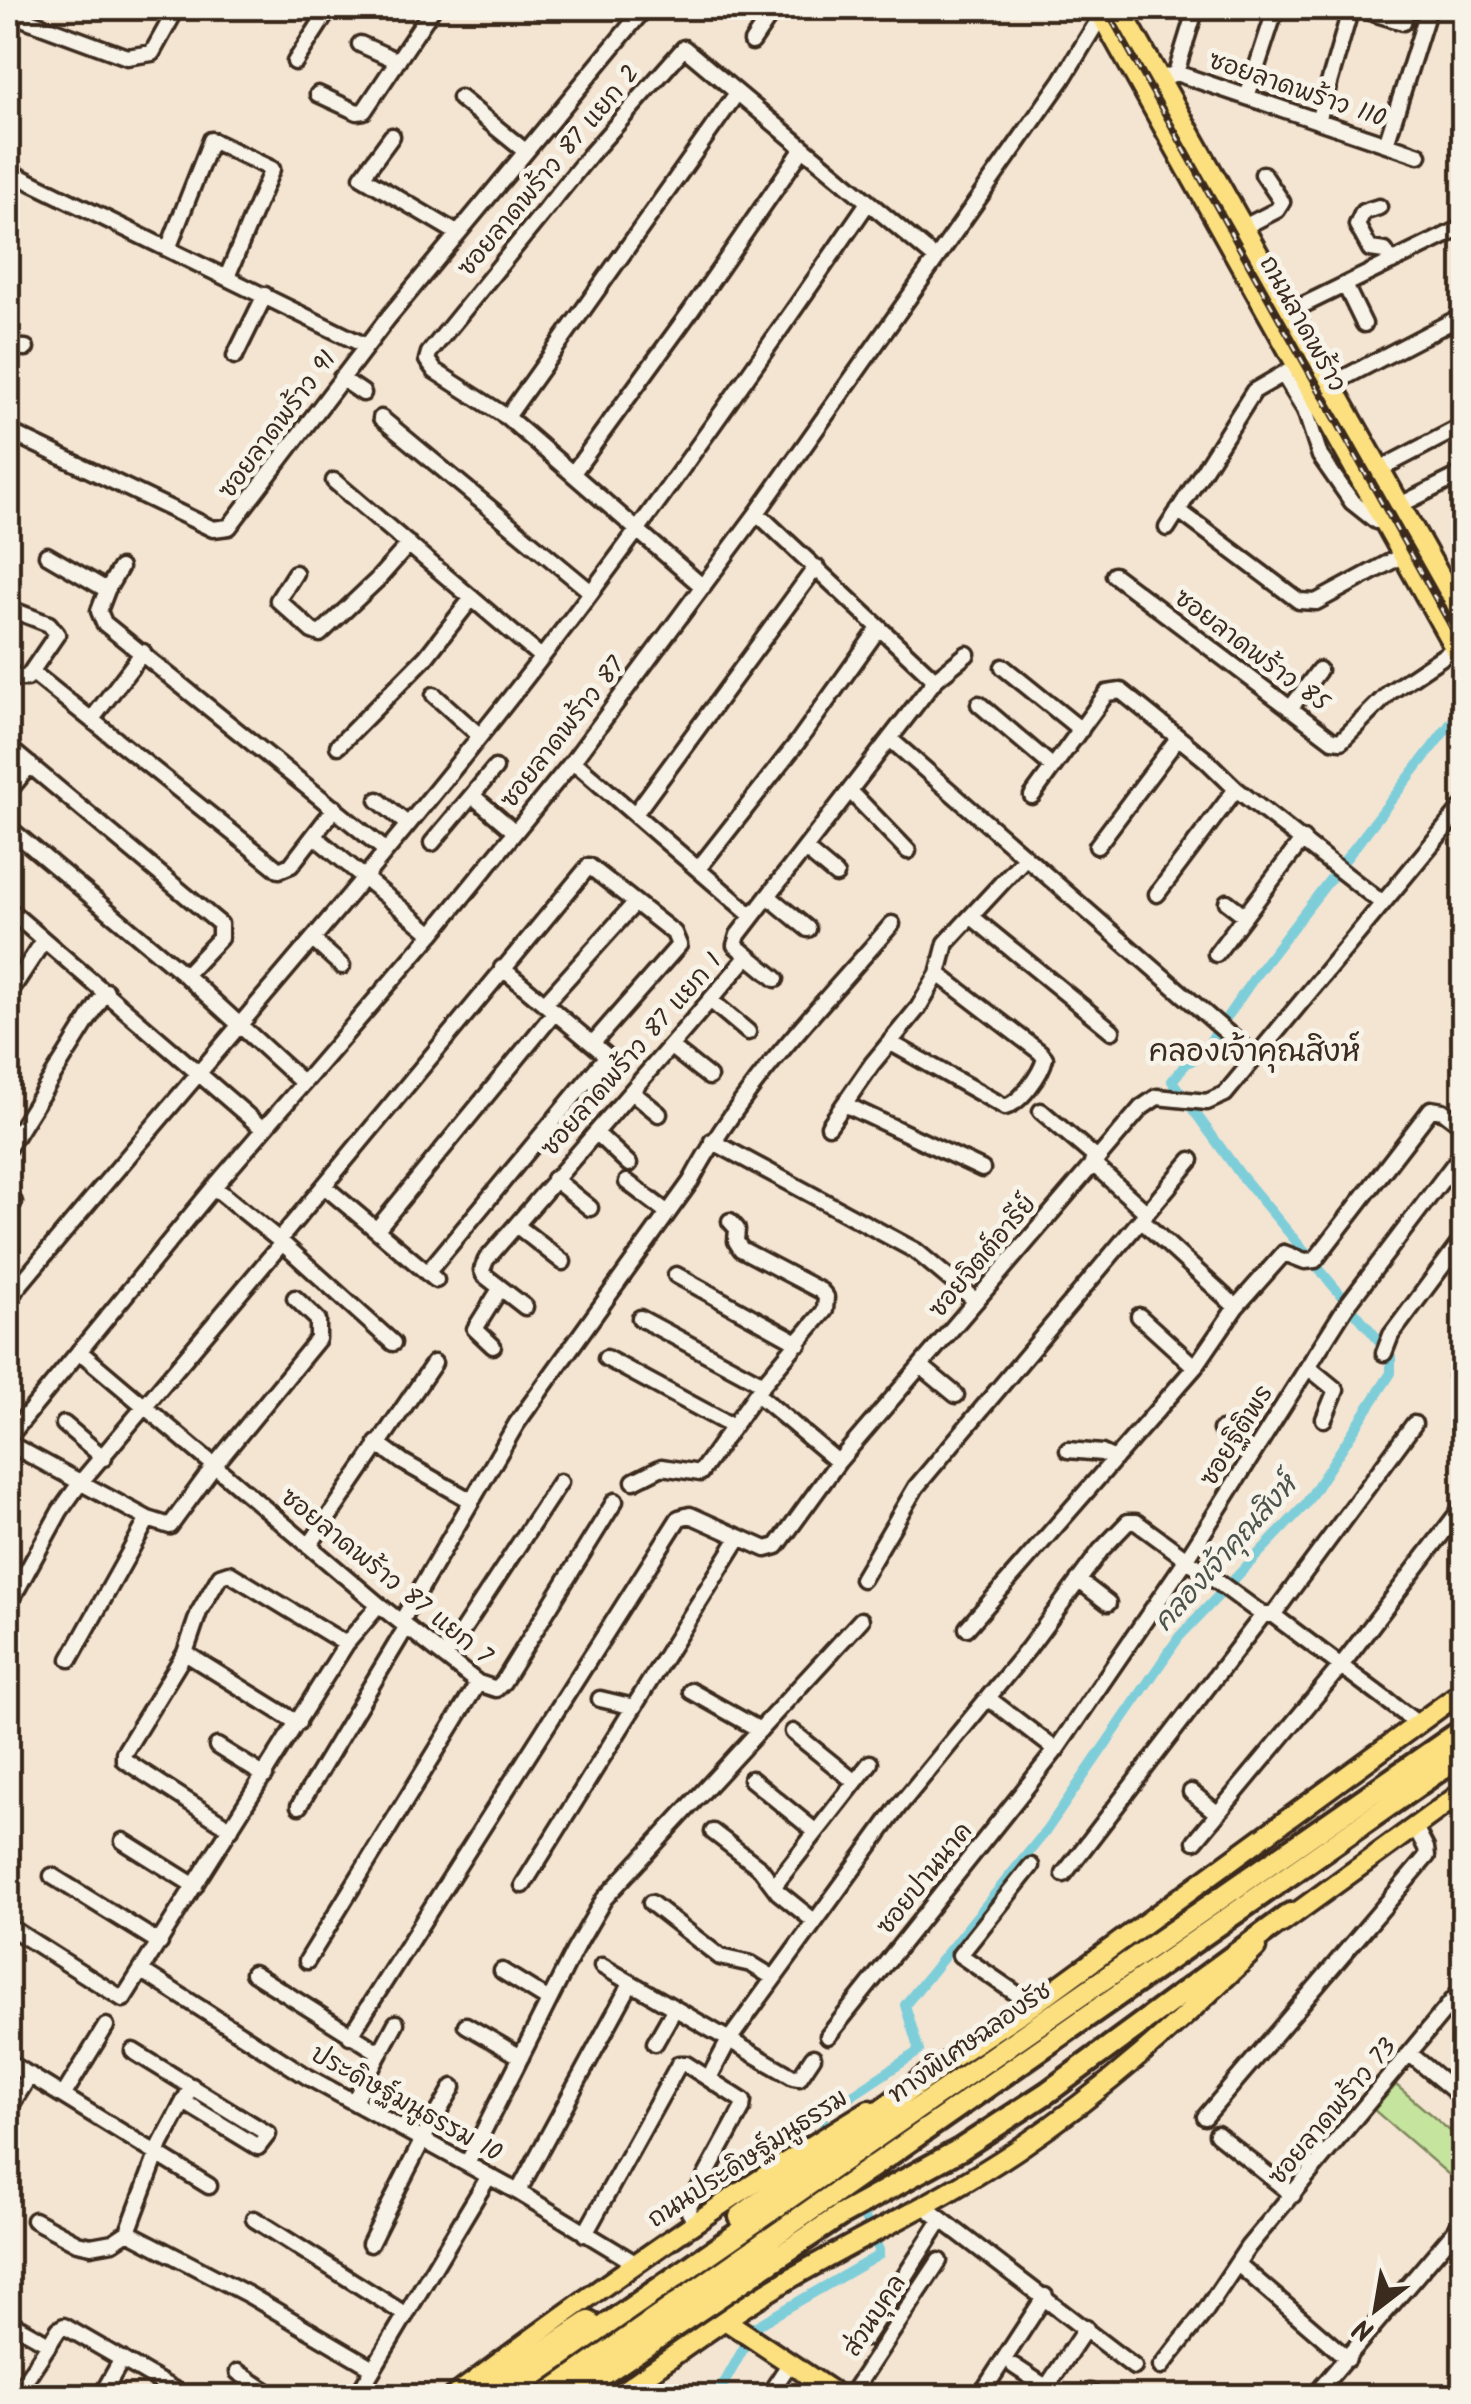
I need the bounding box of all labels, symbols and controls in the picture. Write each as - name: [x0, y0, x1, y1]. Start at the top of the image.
- street label: ซอยลาดพร้าว 110: [1203, 41, 1391, 139]
- street label: ซอยลาดพร้าว 87 แยก 2: [448, 56, 650, 286]
- street label: ถนนลาดพร้าว: [1248, 248, 1356, 400]
- street label: ซอยลาดพร้าว 91: [209, 342, 347, 508]
- street label: ซอยลาดพร้าว 85: [1165, 579, 1338, 724]
- street label: ซอยลาดพร้าว 87: [491, 647, 636, 818]
- street label: ซอยลาดพร้าว 87 แยก 1: [532, 944, 732, 1166]
- district label: คลองเจ้าคุณสิงห์: [1149, 1029, 1361, 1077]
- street label: ซอยจิตต์อารีย์: [919, 1186, 1047, 1328]
- street label: ซอยฐิติพร: [1190, 1377, 1284, 1495]
- water label: คลองเจ้าคุณสิงห์: [1143, 1461, 1313, 1643]
- street label: ซอยลาดพร้าว 87 แยก 7: [271, 1478, 502, 1676]
- street label: ซอยปานนาค: [867, 1814, 983, 1944]
- street label: ทางพิเศษฉลองรัช: [880, 1972, 1060, 2114]
- street label: ซอยลาดพร้าว 73: [1259, 2029, 1407, 2195]
- street label: ประดิษฐ์มนูธรรม 10: [303, 2035, 509, 2173]
- street label: ถนนประดิษฐ์มนูธรรม: [640, 2079, 856, 2239]
- north arrow: [1326, 2259, 1426, 2359]
- street label: ส่วนบุคล: [833, 2267, 917, 2365]
- text: N: [1345, 2304, 1384, 2352]

